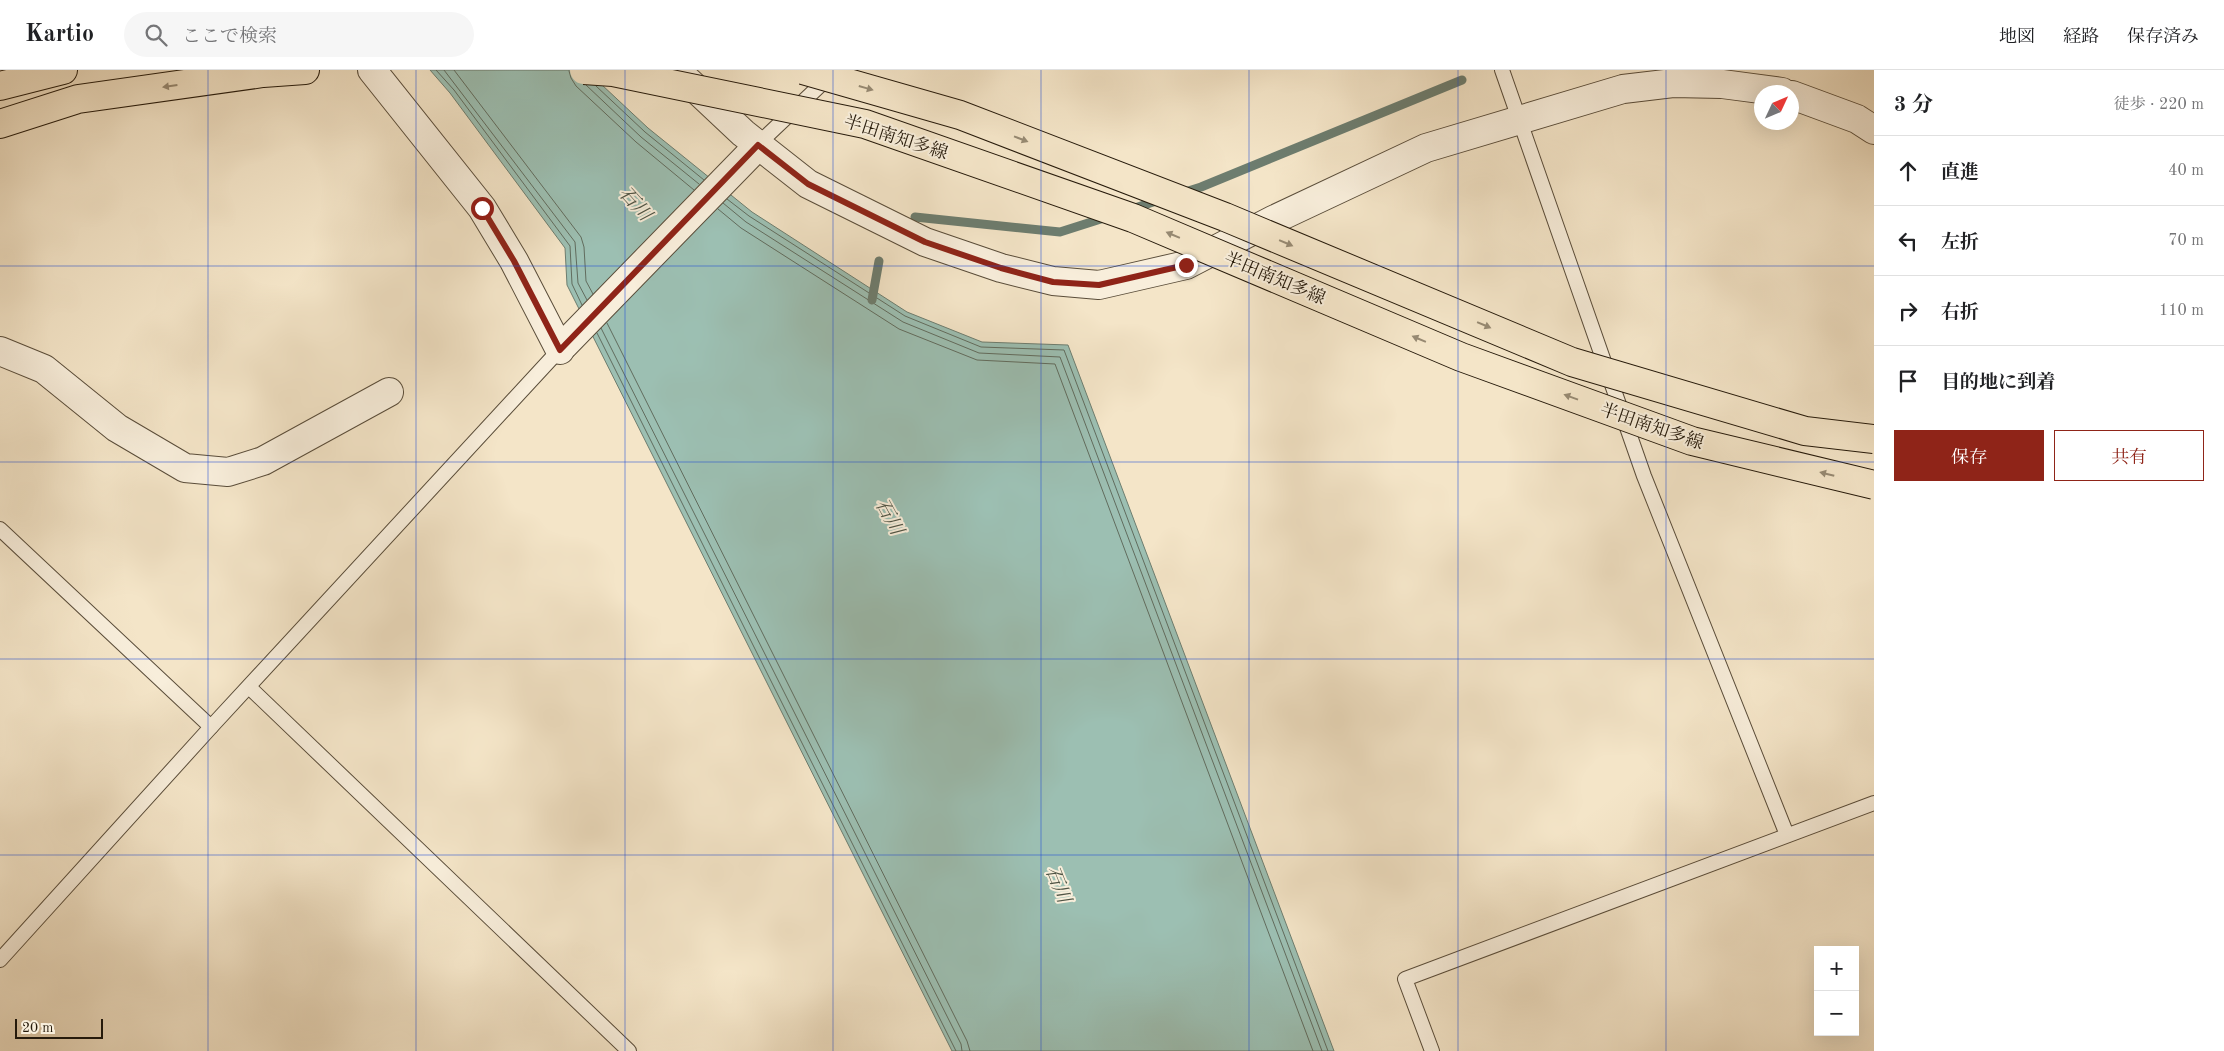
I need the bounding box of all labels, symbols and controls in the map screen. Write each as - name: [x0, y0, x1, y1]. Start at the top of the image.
- search box: [124, 12, 474, 57]
- icon: search: [142, 21, 170, 49]
- text: Kartio: [25, 23, 94, 47]
- text: ここで検索: [182, 28, 277, 47]
- text: 地図: [1999, 28, 2035, 46]
- text: 経路: [2063, 28, 2099, 46]
- text: 保存済み: [2127, 28, 2199, 46]
- one-way arrow: [162, 83, 178, 91]
- one-way arrow: [859, 85, 874, 93]
- north arrow: [1754, 85, 1799, 130]
- text: 3 分: [1894, 95, 1933, 116]
- text: 徒歩 · 220 m: [2114, 97, 2204, 113]
- street label: 半田南知多線: [842, 111, 950, 163]
- one-way arrow: [1013, 135, 1028, 143]
- icon: ahead: [1894, 157, 1922, 185]
- text: 40 m: [2168, 163, 2204, 179]
- text: 直進: [1941, 164, 1979, 183]
- water label: 石川: [614, 183, 657, 227]
- route start: [471, 197, 494, 220]
- icon: left: [1894, 227, 1922, 255]
- one-way arrow: [1166, 230, 1180, 238]
- text: 70 m: [2168, 233, 2204, 249]
- text: 左折: [1941, 234, 1979, 253]
- one-way arrow: [1279, 239, 1293, 247]
- street label: 半田南知多線: [1221, 248, 1329, 308]
- route end: [1175, 254, 1198, 277]
- icon: right: [1894, 297, 1922, 325]
- text: 110 m: [2159, 303, 2204, 319]
- text: 右折: [1941, 304, 1979, 323]
- one-way arrow: [1477, 322, 1491, 330]
- one-way arrow: [1412, 335, 1426, 343]
- icon: arrive: [1894, 367, 1922, 395]
- text: 目的地に到着: [1941, 374, 2055, 393]
- one-way arrow: [1563, 393, 1578, 401]
- street label: 半田南知多線: [1598, 399, 1706, 453]
- button: 保存: [1894, 430, 2044, 481]
- button: 共有: [2054, 430, 2204, 481]
- one-way arrow: [1819, 470, 1834, 478]
- water label: 石川: [870, 495, 908, 540]
- water label: 石川: [1041, 863, 1075, 908]
- map controls: [1814, 946, 1859, 1036]
- button: +: [1814, 946, 1859, 991]
- button: −: [1814, 991, 1859, 1036]
- scale bar: [15, 1016, 102, 1039]
- text: 20 m: [22, 1021, 53, 1035]

